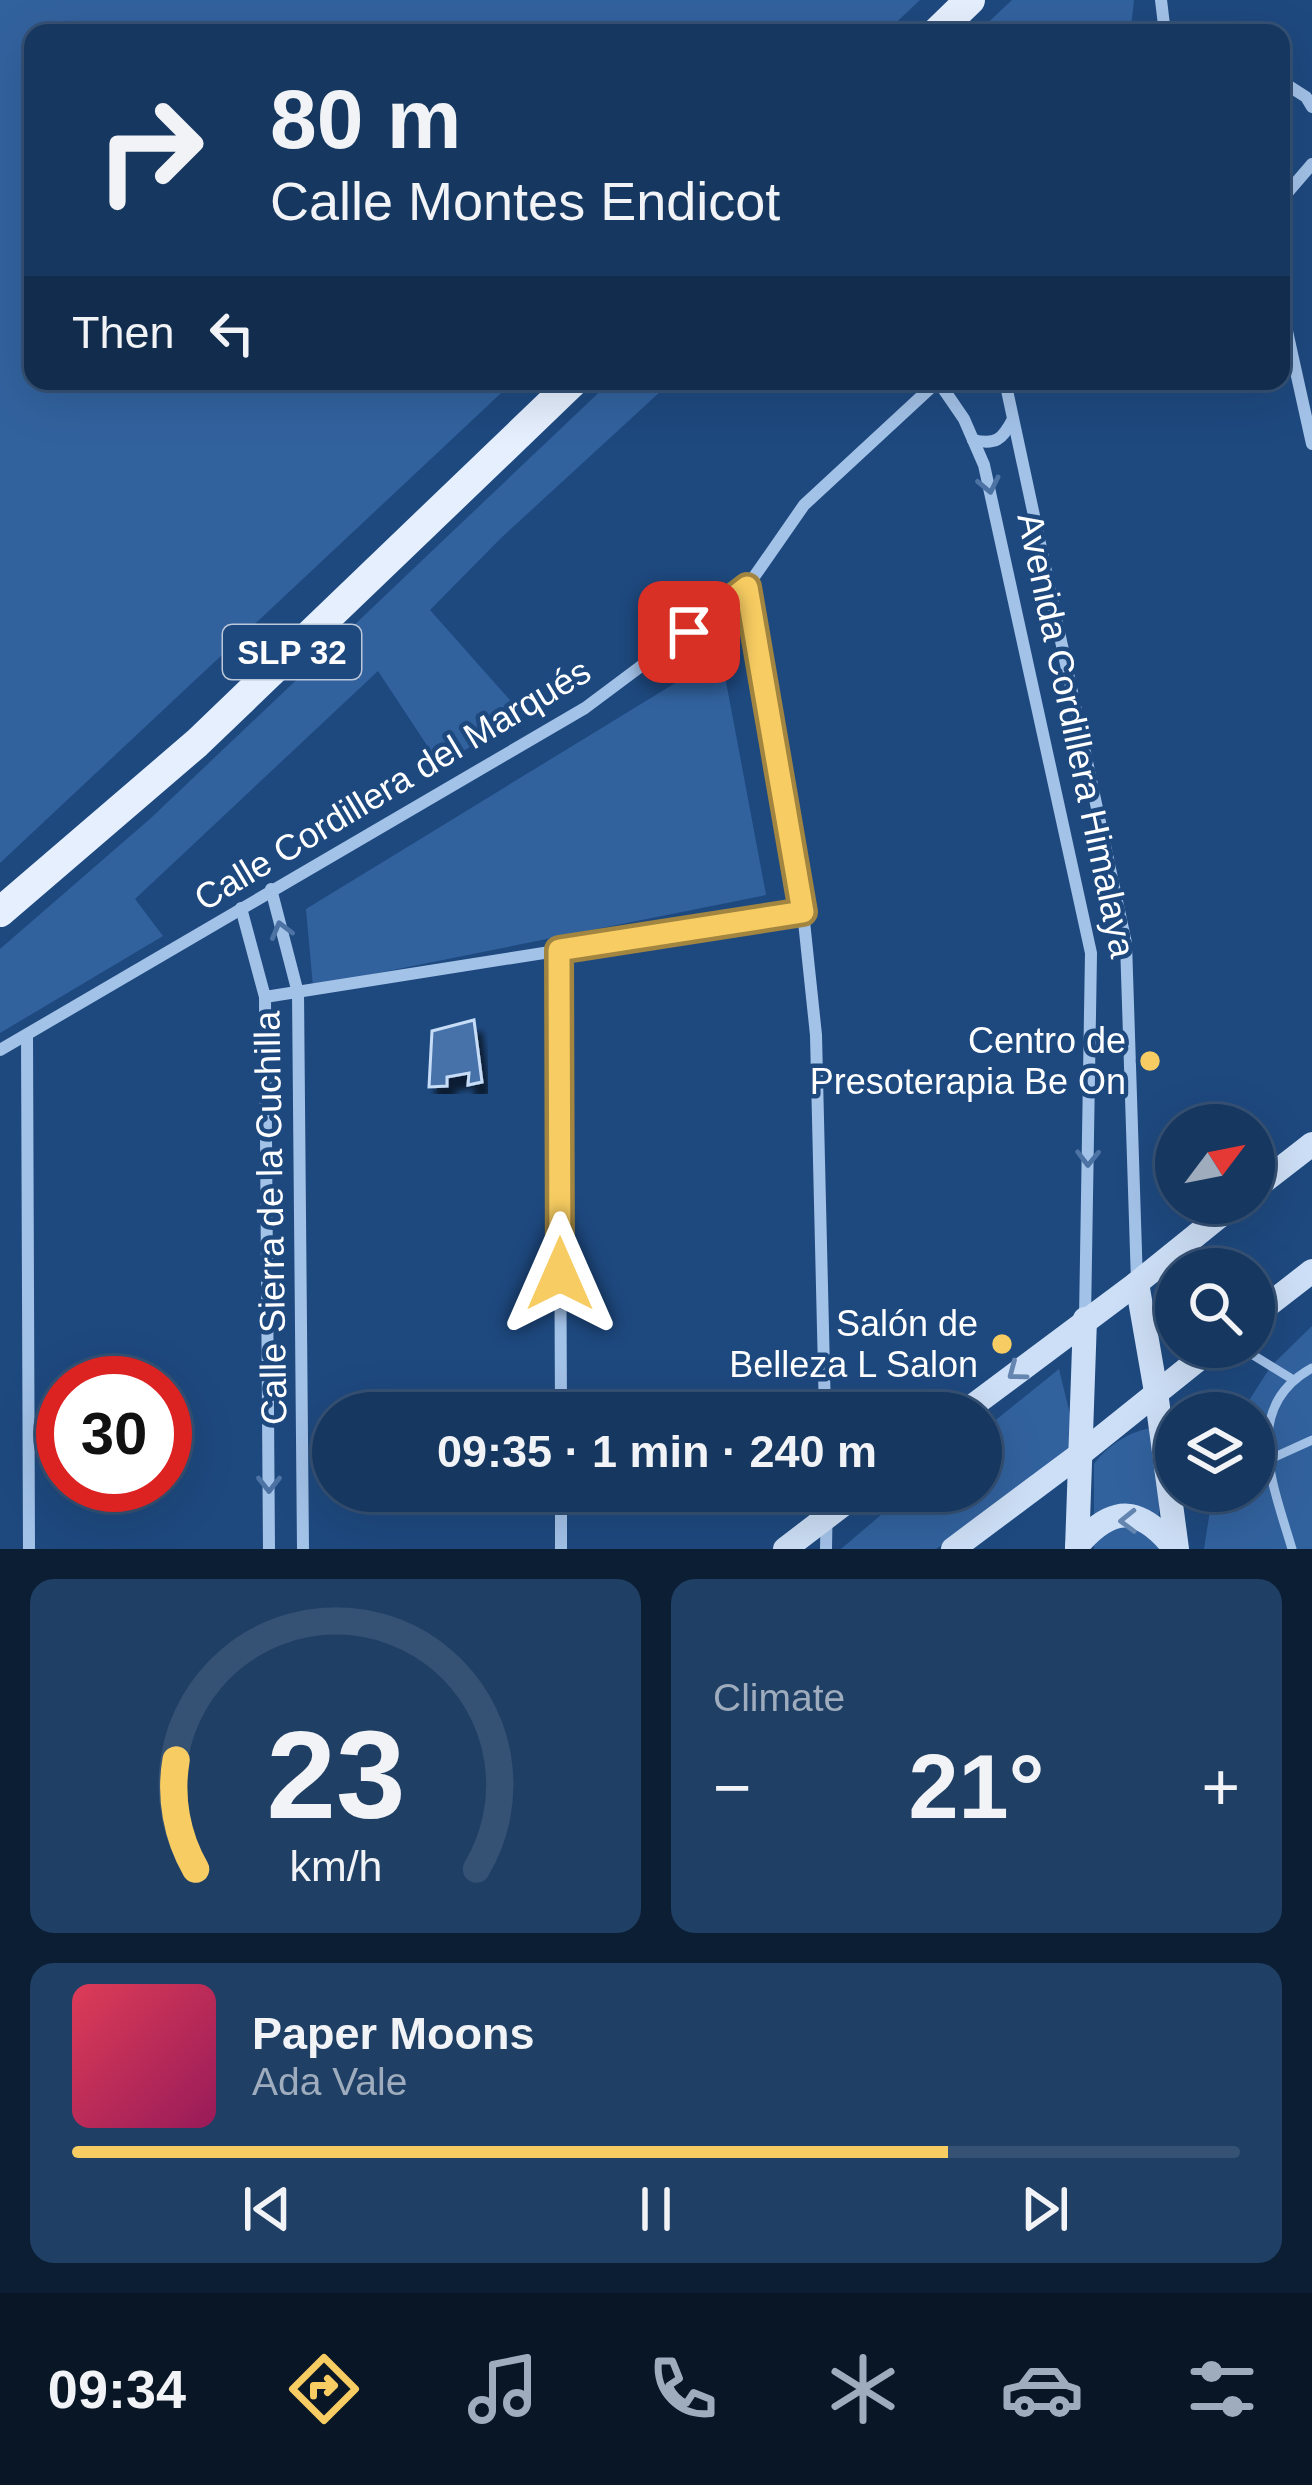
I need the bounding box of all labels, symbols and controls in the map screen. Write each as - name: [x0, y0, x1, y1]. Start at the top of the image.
- icon: right: [72, 72, 228, 228]
- text: 80 m: [270, 72, 461, 166]
- text: Calle Montes Endicot: [270, 171, 780, 231]
- icon: left: [199, 300, 265, 366]
- text: Then: [72, 307, 175, 358]
- one-way arrow: [975, 475, 1000, 495]
- street label: Avenida Cordillera Himalaya: [1009, 509, 1144, 962]
- pin: [638, 581, 740, 683]
- icon: arrive: [656, 599, 722, 665]
- road number: SLP 32: [223, 625, 361, 679]
- street label: Calle Cordillera del Marqués: [187, 650, 597, 919]
- one-way arrow: [271, 920, 296, 941]
- street label: Calle Sierra de la Cuchilla: [246, 1010, 295, 1425]
- place label: Centro de Presoterapia Be On: [810, 1020, 1126, 1102]
- marker: Centro de Presoterapia Be On: [1137, 1048, 1163, 1074]
- north arrow: [1155, 1104, 1275, 1224]
- map controls: [1155, 1104, 1275, 1512]
- one-way arrow: [1075, 1149, 1101, 1168]
- position arrow: [497, 1211, 623, 1337]
- button: search: [1155, 1248, 1275, 1368]
- place label: Salón de Belleza L Salon: [729, 1303, 978, 1385]
- marker: Salón de Belleza L Salon: [989, 1331, 1015, 1357]
- speed limit sign: 30: [36, 1356, 192, 1512]
- one-way arrow: [1008, 1358, 1029, 1380]
- button: layers: [1155, 1392, 1275, 1512]
- text: 09:35 · 1 min · 240 m: [437, 1426, 877, 1477]
- one-way arrow: [256, 1476, 282, 1494]
- one-way arrow: [1118, 1507, 1137, 1533]
- text: Climate: [713, 1676, 845, 1719]
- text: 23: [266, 1705, 405, 1844]
- text: 21°: [908, 1737, 1045, 1837]
- text: −: [713, 1750, 752, 1824]
- text: +: [1201, 1750, 1240, 1824]
- text: km/h: [289, 1842, 382, 1890]
- text: Paper Moons: [252, 2008, 535, 2059]
- text: Ada Vale: [252, 2060, 407, 2103]
- icon: previous: [234, 2176, 300, 2242]
- icon: pause: [623, 2176, 689, 2242]
- icon: next: [1012, 2176, 1078, 2242]
- icon: directions: [282, 2347, 366, 2431]
- icon: music: [461, 2347, 545, 2431]
- icon: phone: [641, 2347, 725, 2431]
- icon: climate: [821, 2347, 905, 2431]
- icon: car: [1000, 2347, 1084, 2431]
- icon: filters: [1180, 2347, 1264, 2431]
- text: 09:34: [48, 2359, 186, 2419]

